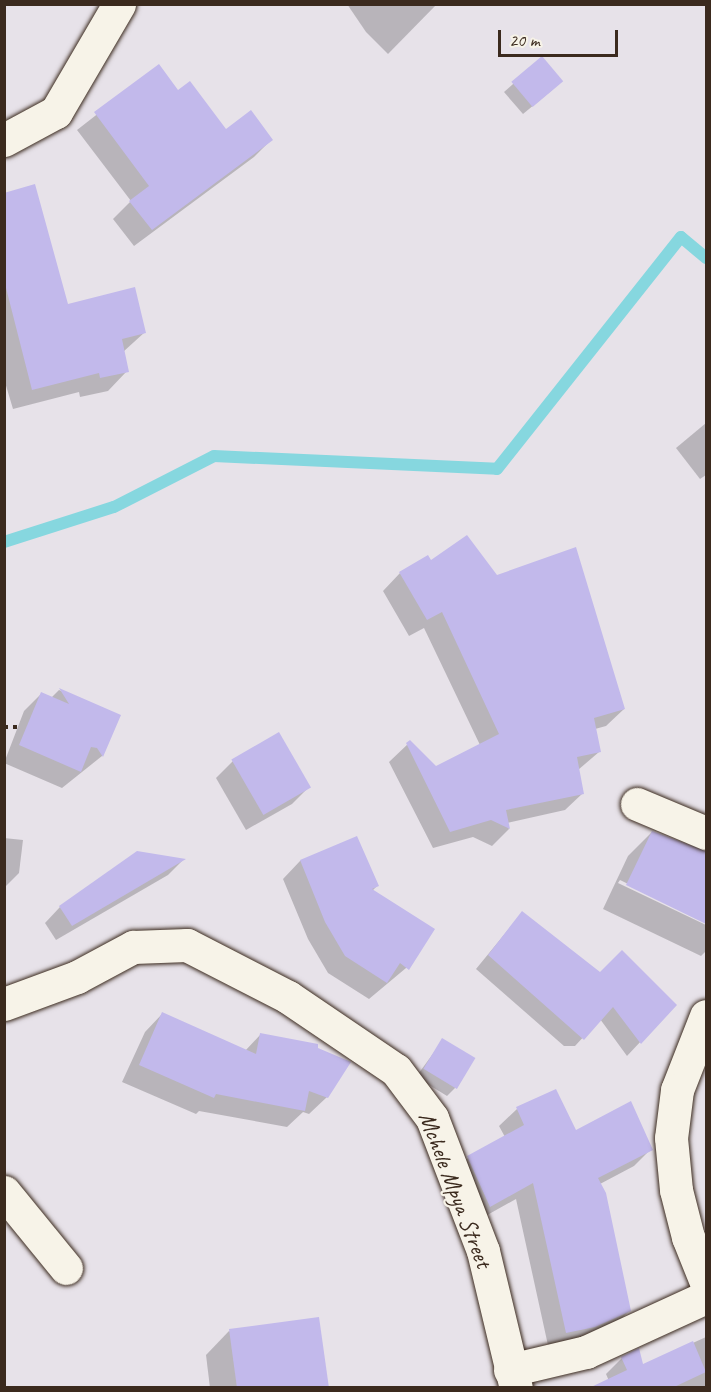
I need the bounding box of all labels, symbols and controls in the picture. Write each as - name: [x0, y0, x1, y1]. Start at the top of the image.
- scale bar: [501, 18, 621, 56]
- text: 20 m: [509, 29, 540, 51]
- street label: Mchele Mpya Street: [412, 1108, 498, 1272]

